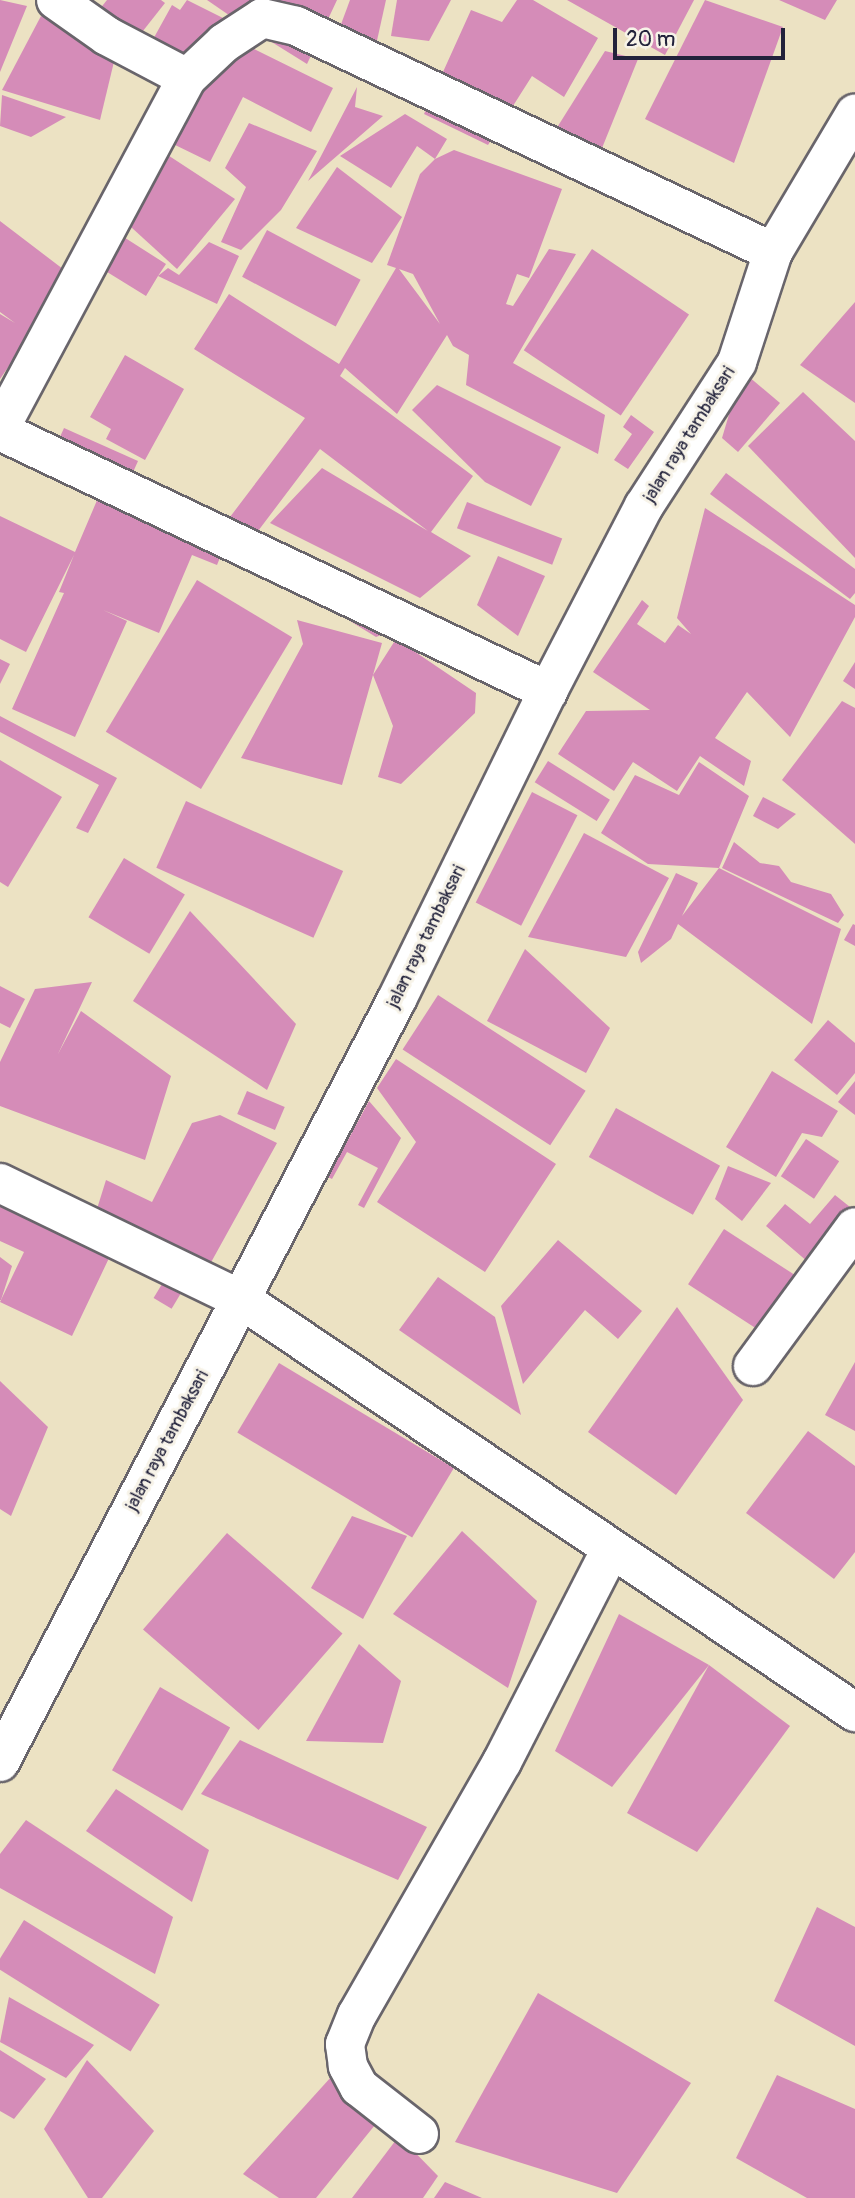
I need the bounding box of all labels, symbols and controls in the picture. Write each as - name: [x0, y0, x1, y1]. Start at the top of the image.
- scale bar: [617, 14, 788, 58]
- text: 20 m: [626, 26, 675, 53]
- street label: jalan raya tambaksari: [640, 363, 740, 507]
- street label: jalan raya tambaksari: [383, 862, 471, 1012]
- street label: jalan raya tambaksari: [122, 1367, 214, 1515]

